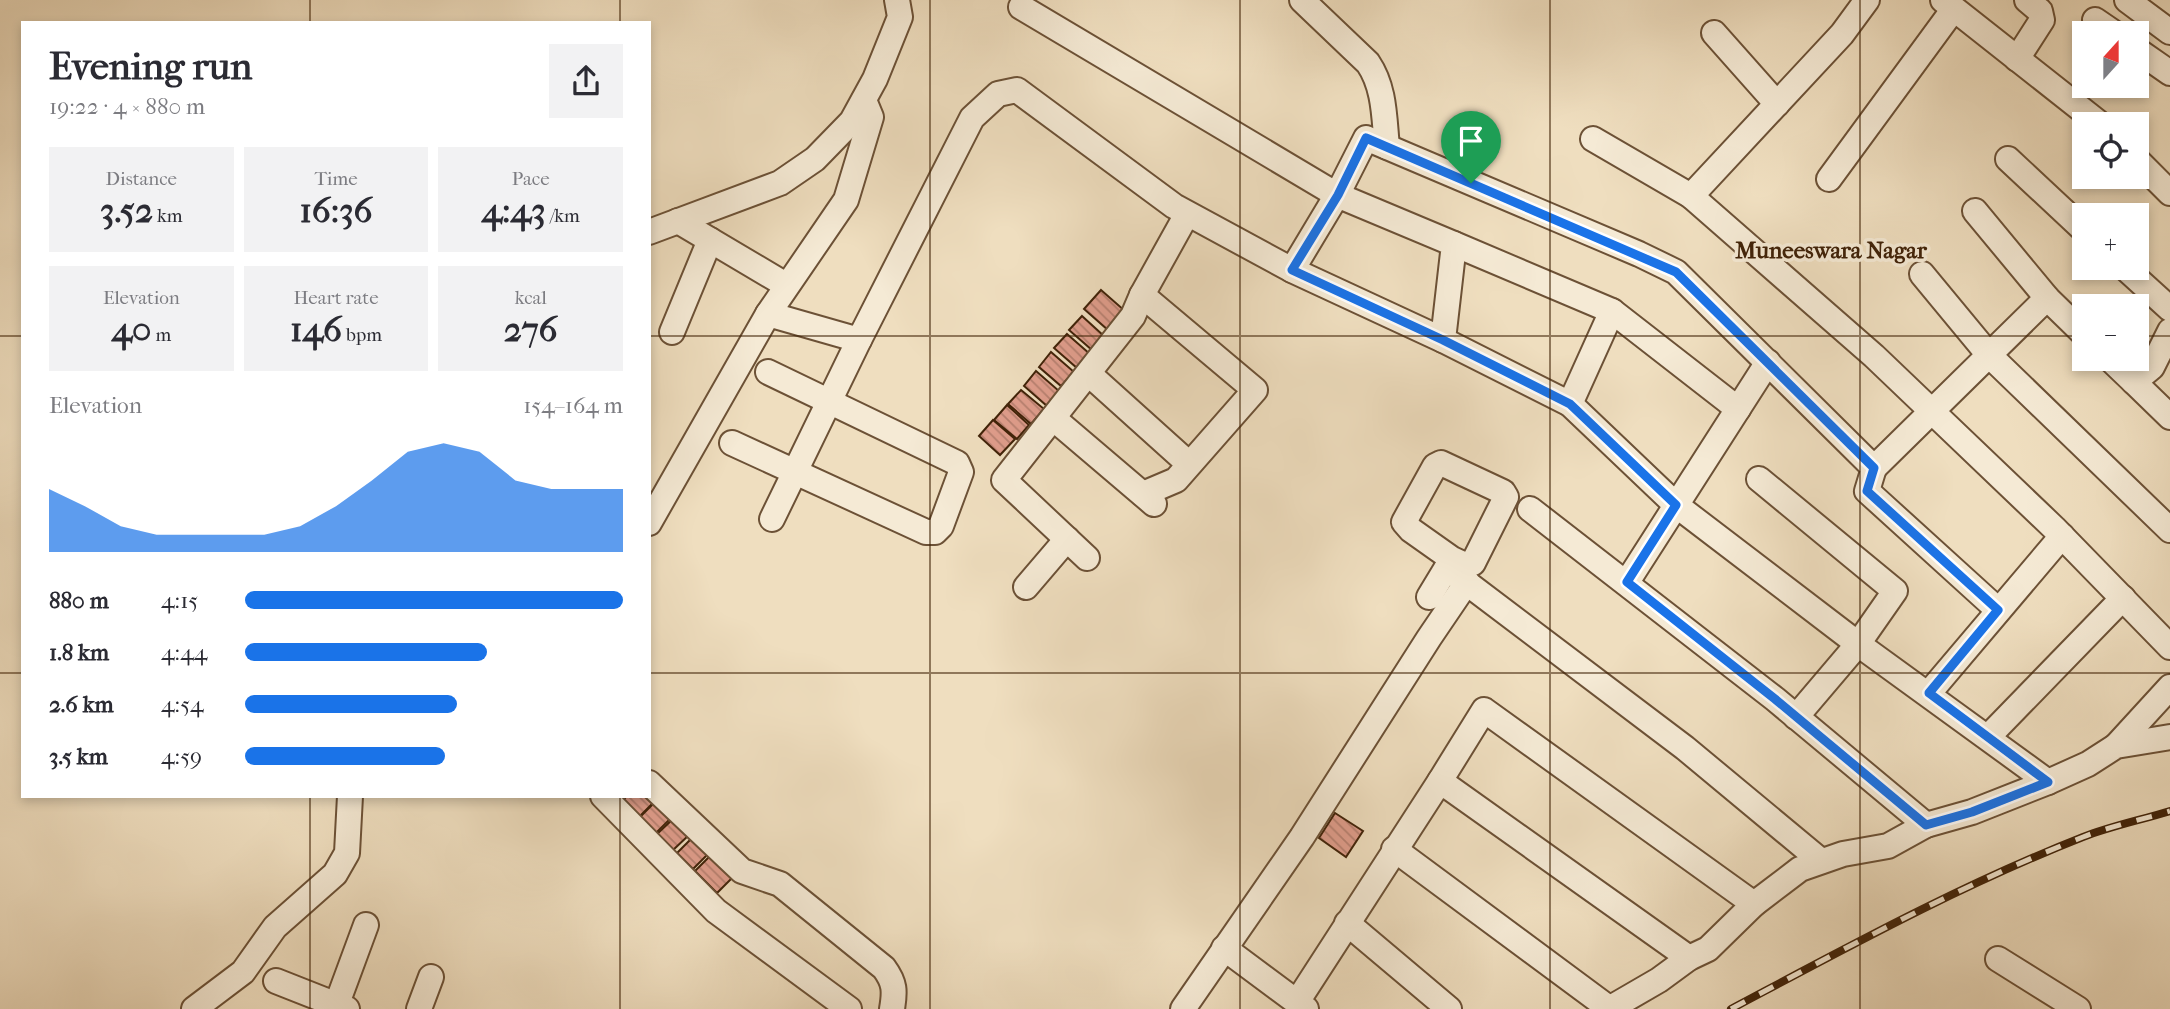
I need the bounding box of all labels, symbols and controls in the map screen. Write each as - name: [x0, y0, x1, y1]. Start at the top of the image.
- north arrow: [2072, 21, 2149, 98]
- map controls: [2072, 21, 2149, 371]
- text: Evening run: [49, 44, 252, 89]
- button: share: [549, 44, 623, 118]
- text: 19:22 · 4 × 880 m: [49, 93, 205, 120]
- pin: [1441, 111, 1501, 183]
- button: locate: [2072, 112, 2149, 189]
- icon: arrive: [1452, 122, 1490, 160]
- text: Distance: [106, 168, 177, 190]
- text: Time: [314, 168, 358, 190]
- text: Pace: [512, 168, 550, 190]
- text: 3.52: [100, 190, 153, 231]
- text: 16:36: [299, 190, 373, 231]
- text: 4:43: [481, 190, 546, 231]
- button: +: [2072, 203, 2149, 280]
- text: km: [153, 205, 183, 227]
- text: /km: [546, 205, 580, 227]
- district label: Muneeswara Nagar: [1735, 237, 1928, 264]
- text: Elevation: [103, 287, 180, 309]
- text: Heart rate: [293, 287, 379, 309]
- text: kcal: [515, 287, 547, 309]
- button: −: [2072, 294, 2149, 371]
- text: 40: [111, 309, 151, 350]
- text: 146: [290, 309, 342, 350]
- text: 276: [504, 309, 558, 350]
- text: m: [151, 324, 171, 346]
- text: bpm: [342, 324, 382, 346]
- text: Elevation: [49, 392, 142, 419]
- text: 154–164 m: [523, 392, 623, 419]
- text: 880 m: [49, 587, 109, 614]
- text: 4:15: [161, 587, 198, 614]
- text: 1.8 km: [49, 639, 109, 666]
- text: 4:44: [161, 639, 207, 666]
- text: 2.6 km: [49, 691, 114, 718]
- text: 4:54: [161, 691, 204, 718]
- text: 3.5 km: [49, 743, 108, 770]
- text: 4:59: [161, 743, 202, 770]

